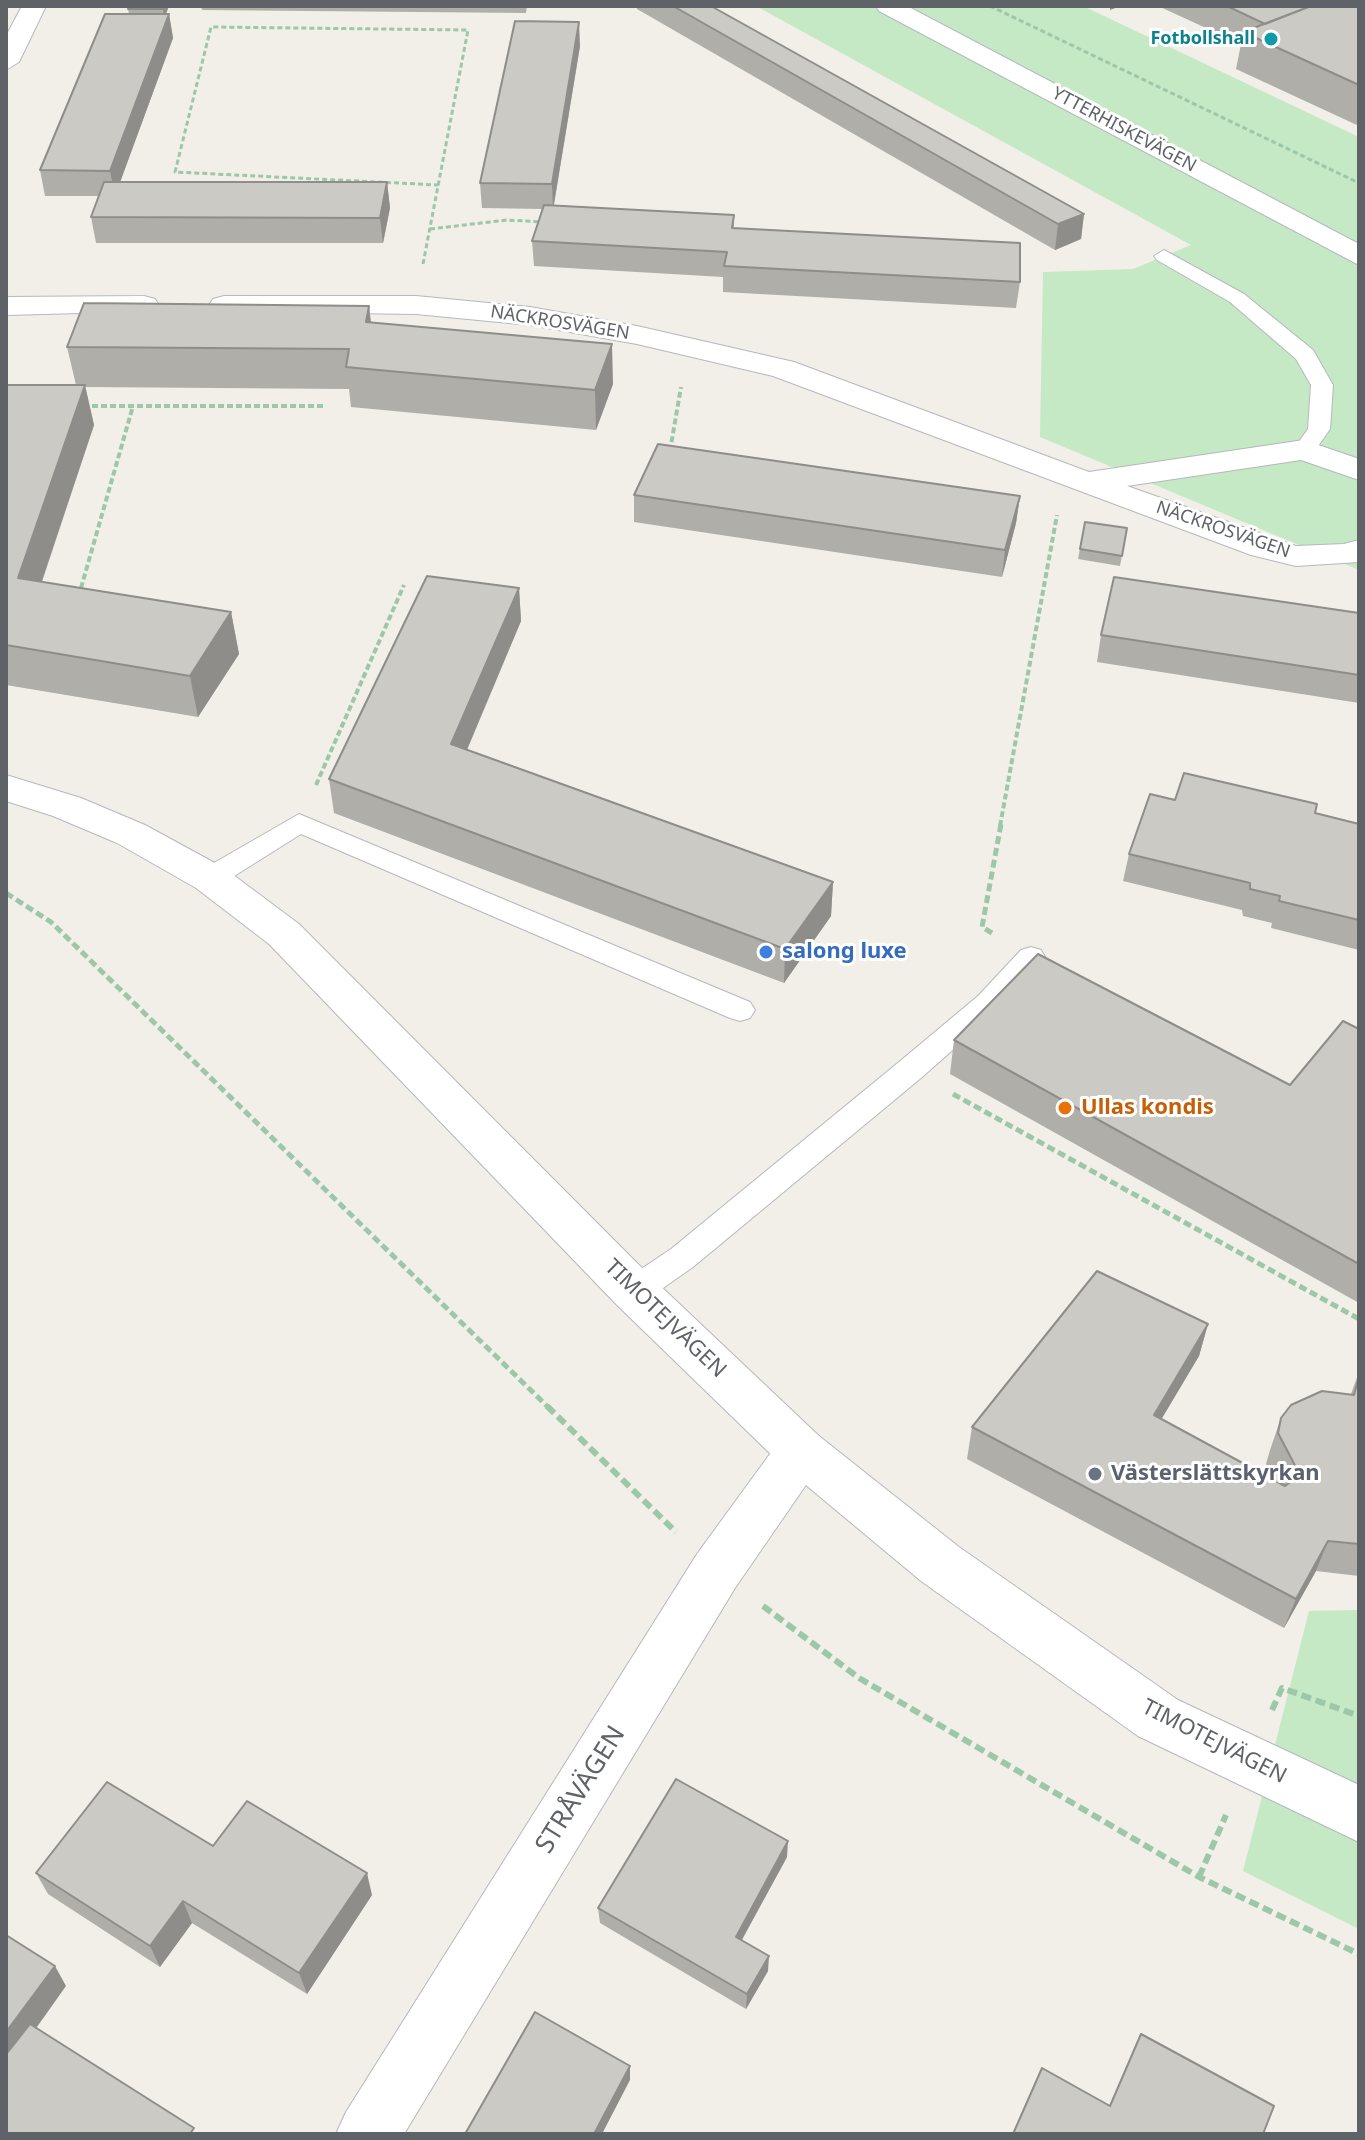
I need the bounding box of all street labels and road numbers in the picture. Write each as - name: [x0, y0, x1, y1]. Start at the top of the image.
- street label: YTTERHISKEVÄGEN: [1048, 83, 1200, 177]
- street label: NÄCKROSVÄGEN: [489, 301, 631, 345]
- street label: NÄCKROSVÄGEN: [1153, 497, 1293, 563]
- street label: TIMOTEJVÄGEN: [599, 1254, 731, 1384]
- street label: TIMOTEJVÄGEN: [1137, 1694, 1291, 1790]
- street label: STRÅVÄGEN: [530, 1721, 632, 1859]

